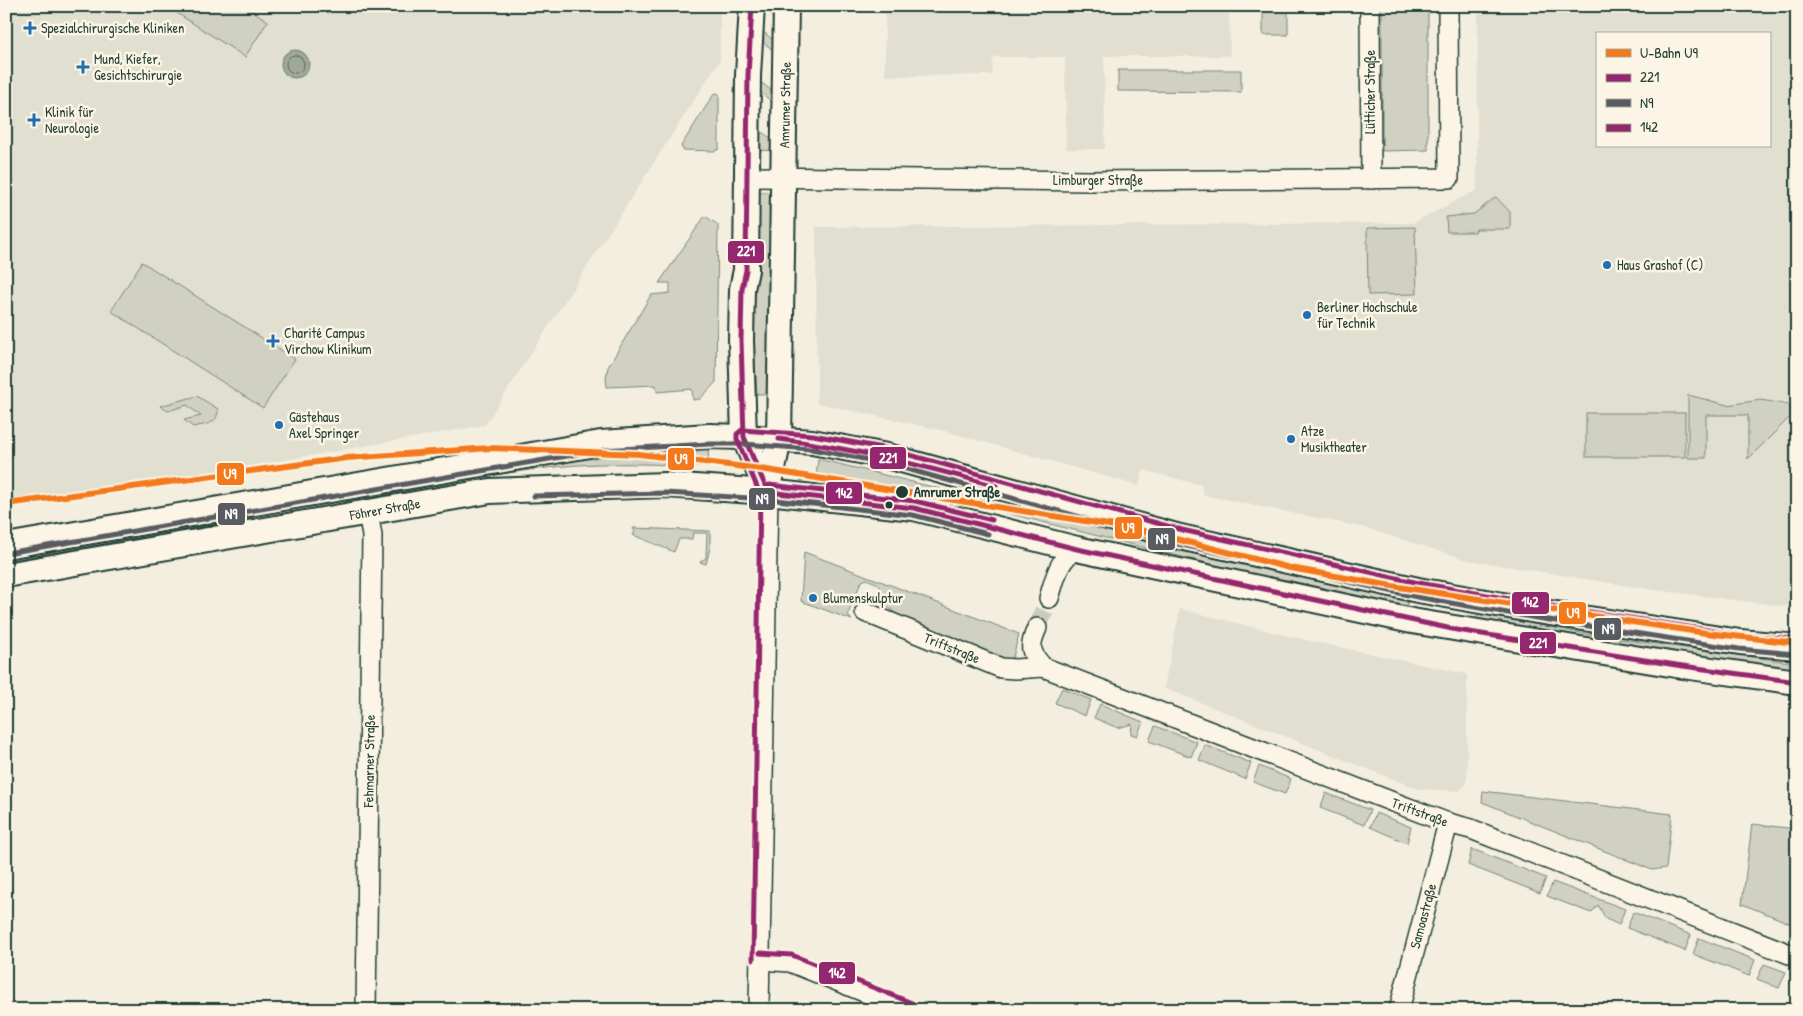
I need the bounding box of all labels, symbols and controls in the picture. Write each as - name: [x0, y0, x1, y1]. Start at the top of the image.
- place label: Spezialchirurgische Kliniken: [41, 18, 184, 38]
- marker: Spezialchirurgische Kliniken: [23, 21, 37, 35]
- legend: [1596, 32, 1770, 148]
- text: U-Bahn U9: [1640, 42, 1699, 63]
- place label: Mund, Kiefer, Gesichtschirurgie: [94, 49, 183, 85]
- street label: Lütticher Straße: [1360, 49, 1380, 134]
- marker: Mund, Kiefer, Gesichtschirurgie: [76, 60, 90, 74]
- street label: Amrumer Straße: [774, 61, 796, 148]
- text: 221: [1640, 66, 1660, 87]
- text: N9: [1640, 92, 1654, 113]
- place label: Klinik für Neurologie: [45, 102, 99, 138]
- marker: Klinik für Neurologie: [27, 113, 41, 127]
- text: 142: [1640, 116, 1658, 137]
- street label: Limburger Straße: [1053, 170, 1143, 190]
- line badge: 221: [727, 240, 765, 264]
- text: 221: [737, 241, 755, 260]
- place label: Haus Grashof (C): [1617, 255, 1703, 274]
- marker: Haus Grashof (C): [1601, 259, 1613, 271]
- place label: Berliner Hochschule für Technik: [1317, 297, 1418, 332]
- marker: Berliner Hochschule für Technik: [1301, 309, 1313, 321]
- place label: Charité Campus Virchow Klinikum: [284, 323, 372, 358]
- marker: Charité Campus Virchow Klinikum: [266, 334, 280, 348]
- place label: Gästehaus Axel Springer: [289, 407, 360, 443]
- marker: Gästehaus Axel Springer: [273, 419, 285, 431]
- place label: Atze Musiktheater: [1301, 421, 1367, 456]
- marker: Atze Musiktheater: [1285, 433, 1297, 445]
- line badge: 221: [869, 446, 907, 470]
- line badge: U9: [667, 447, 695, 471]
- text: 221: [879, 448, 897, 467]
- text: U9: [675, 449, 688, 468]
- line badge: U9: [216, 462, 245, 486]
- text: U9: [224, 464, 237, 483]
- line badge: 142: [825, 481, 863, 505]
- place label: Amrumer Straße: [914, 482, 1001, 503]
- text: 142: [836, 483, 853, 502]
- marker: Amrumer Straße: [894, 484, 910, 500]
- line badge: N9: [748, 487, 776, 511]
- text: N9: [756, 489, 769, 508]
- street label: Föhrer Straße: [347, 493, 422, 525]
- unlabelled marker: [884, 500, 894, 510]
- line badge: N9: [217, 502, 246, 526]
- text: N9: [225, 504, 238, 523]
- line badge: U9: [1114, 516, 1143, 540]
- text: U9: [1122, 518, 1135, 537]
- line badge: N9: [1147, 527, 1176, 551]
- text: N9: [1156, 529, 1169, 548]
- place label: Blumenskulptur: [823, 588, 904, 608]
- line badge: 142: [1511, 591, 1550, 615]
- marker: Blumenskulptur: [807, 592, 819, 604]
- text: 142: [1522, 592, 1539, 611]
- line badge: U9: [1558, 601, 1587, 625]
- text: U9: [1567, 603, 1580, 622]
- line badge: N9: [1593, 617, 1622, 641]
- text: N9: [1602, 619, 1615, 638]
- street label: Triftstraße: [921, 628, 983, 668]
- line badge: 221: [1519, 631, 1557, 655]
- text: 221: [1529, 633, 1547, 652]
- street label: Fehmarner Straße: [358, 714, 380, 809]
- street label: Triftstraße: [1389, 793, 1452, 832]
- street label: Samoastraße: [1405, 881, 1441, 951]
- line badge: 142: [818, 961, 856, 985]
- text: 142: [829, 963, 846, 982]

